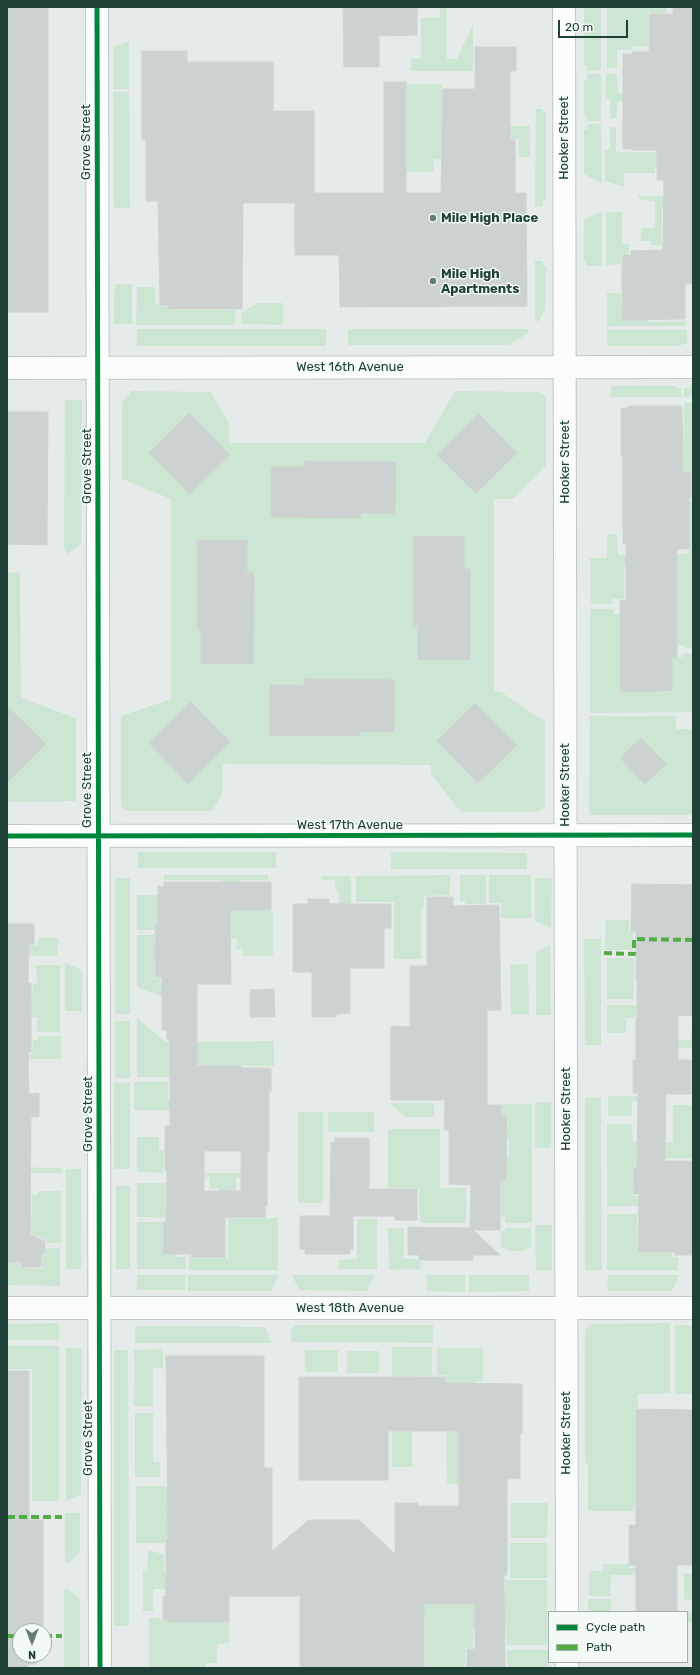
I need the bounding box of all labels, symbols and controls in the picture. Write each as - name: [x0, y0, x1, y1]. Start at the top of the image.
- scale bar: [560, 12, 630, 38]
- text: 20 m: [565, 20, 593, 34]
- street label: Hooker Street: [556, 96, 572, 180]
- street label: Grove Street: [78, 104, 94, 180]
- place label: Mile High Place: [441, 210, 538, 226]
- marker: Mile High Place: [428, 213, 438, 223]
- place label: Mile High Apartments: [441, 266, 519, 297]
- marker: Mile High Apartments: [428, 276, 438, 286]
- street label: West 16th Avenue: [296, 359, 404, 375]
- street label: Hooker Street: [557, 420, 573, 504]
- street label: Grove Street: [79, 428, 95, 504]
- street label: Hooker Street: [557, 743, 573, 827]
- street label: Grove Street: [79, 752, 95, 828]
- street label: West 17th Avenue: [297, 817, 403, 833]
- street label: Hooker Street: [558, 1067, 574, 1151]
- street label: Grove Street: [80, 1076, 96, 1152]
- street label: West 18th Avenue: [296, 1300, 404, 1316]
- street label: Hooker Street: [558, 1391, 574, 1475]
- street label: Grove Street: [80, 1400, 96, 1476]
- legend: [548, 1611, 688, 1663]
- text: Cycle path: [586, 1620, 645, 1634]
- north arrow: [12, 1623, 52, 1663]
- text: Path: [586, 1640, 612, 1654]
- text: N: [28, 1648, 36, 1661]

